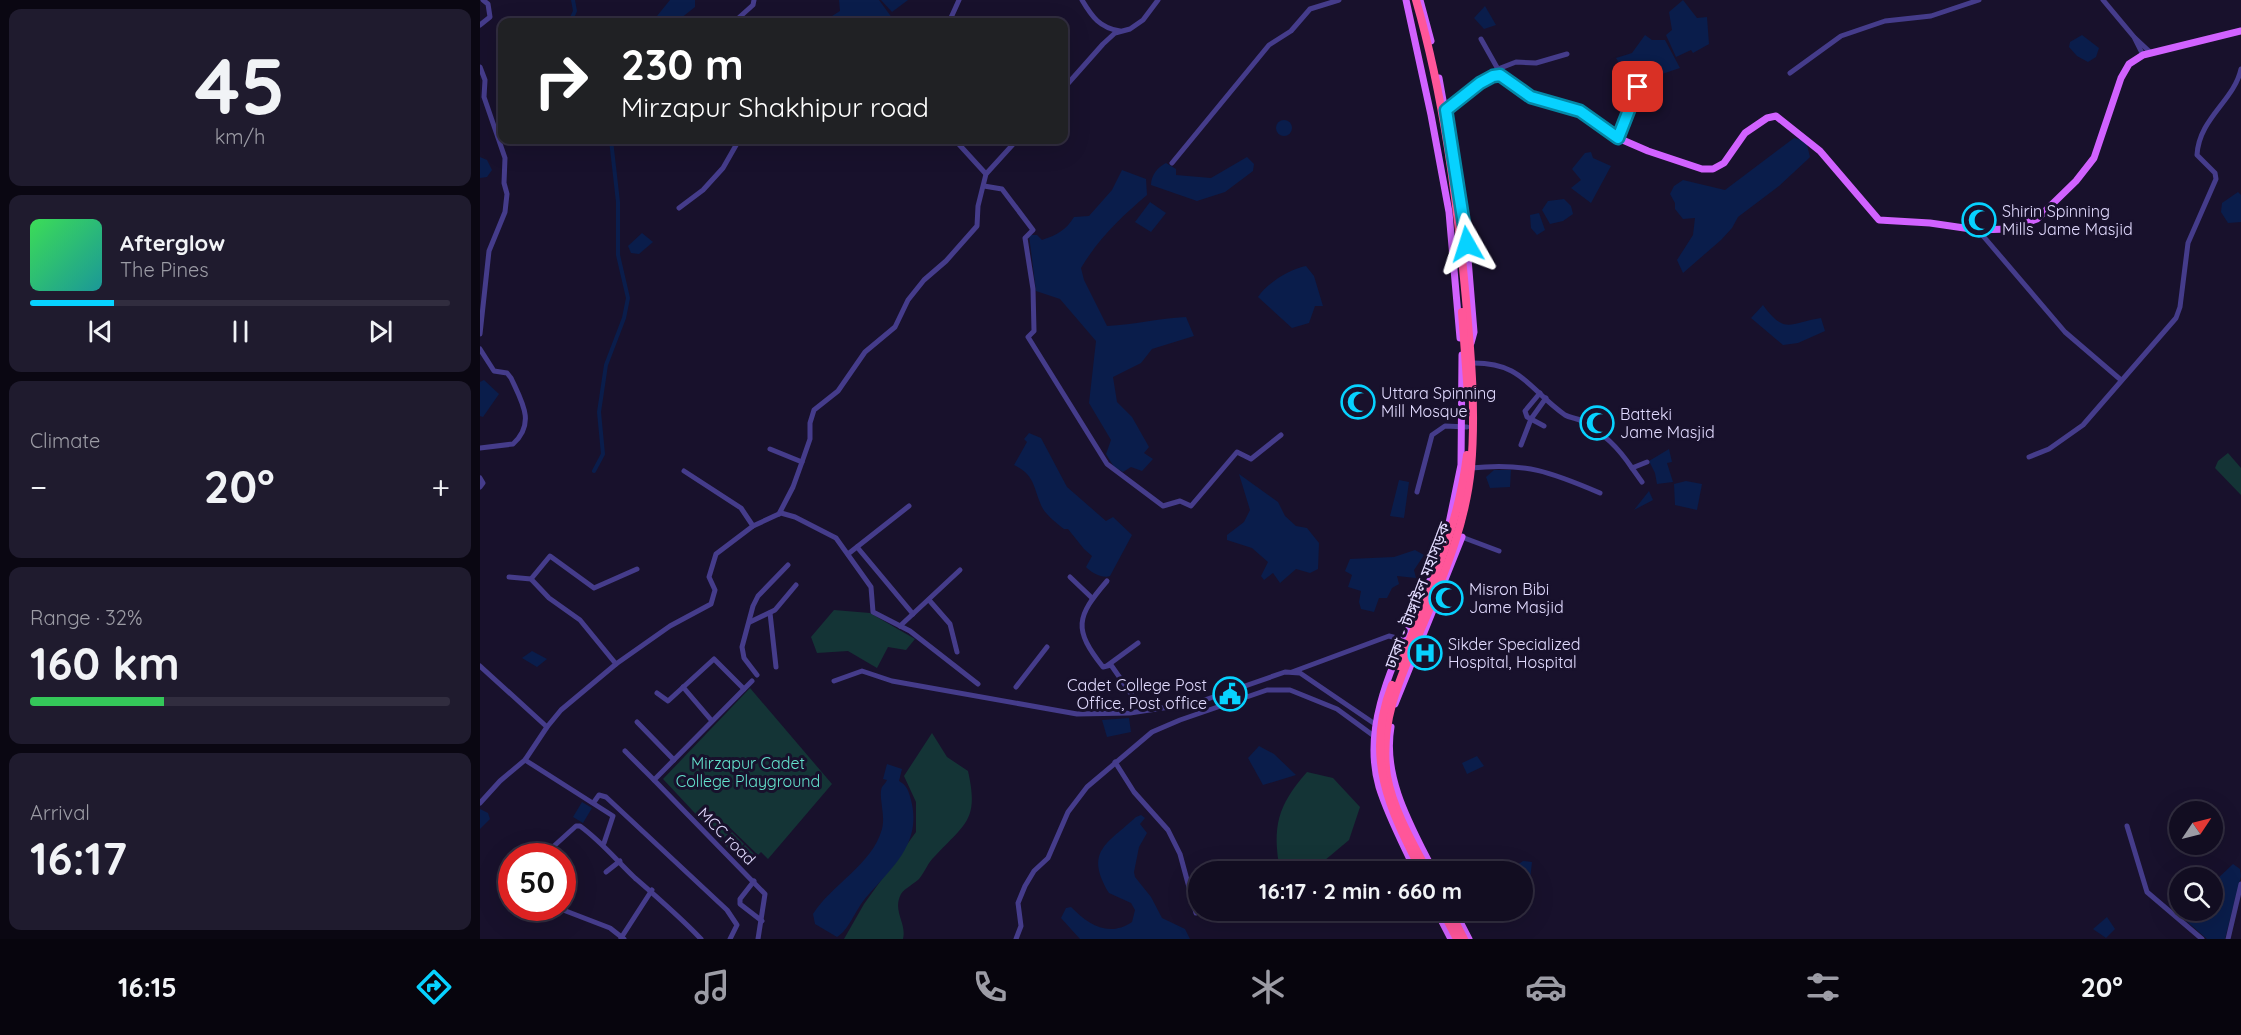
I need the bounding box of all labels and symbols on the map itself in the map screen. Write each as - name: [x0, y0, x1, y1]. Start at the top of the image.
- pin: [1612, 61, 1663, 112]
- place label: Shirin Spinning Mills Jame Masjid: [2002, 201, 2133, 239]
- mosque icon: Shirin Spinning Mills Jame Masjid: [1961, 202, 1997, 238]
- position arrow: [1435, 212, 1499, 276]
- place label: Uttara Spinning Mill Mosque: [1381, 383, 1496, 421]
- mosque icon: Uttara Spinning Mill Mosque: [1340, 384, 1376, 420]
- place label: Batteki Jame Masjid: [1620, 404, 1715, 442]
- mosque icon: Batteki Jame Masjid: [1579, 405, 1615, 441]
- street label: ঢাকা - টাঙ্গাইল মহাসড়ক: [1380, 518, 1454, 672]
- place label: Misron Bibi Jame Masjid: [1469, 579, 1564, 617]
- mosque icon: Misron Bibi Jame Masjid: [1428, 580, 1464, 616]
- place label: Sikder Specialized Hospital, Hospital: [1448, 634, 1580, 672]
- hospital icon: Sikder Specialized Hospital, Hospital: [1407, 635, 1443, 671]
- place label: Cadet College Post Office, Post office: [1067, 675, 1207, 713]
- public building icon: Cadet College Post Office, Post office: [1212, 676, 1248, 712]
- park label: Mirzapur Cadet College Playground: [676, 753, 820, 791]
- north arrow: [2169, 801, 2223, 855]
- street label: MCC road: [694, 803, 760, 869]
- speed limit sign: 50: [498, 843, 576, 921]

